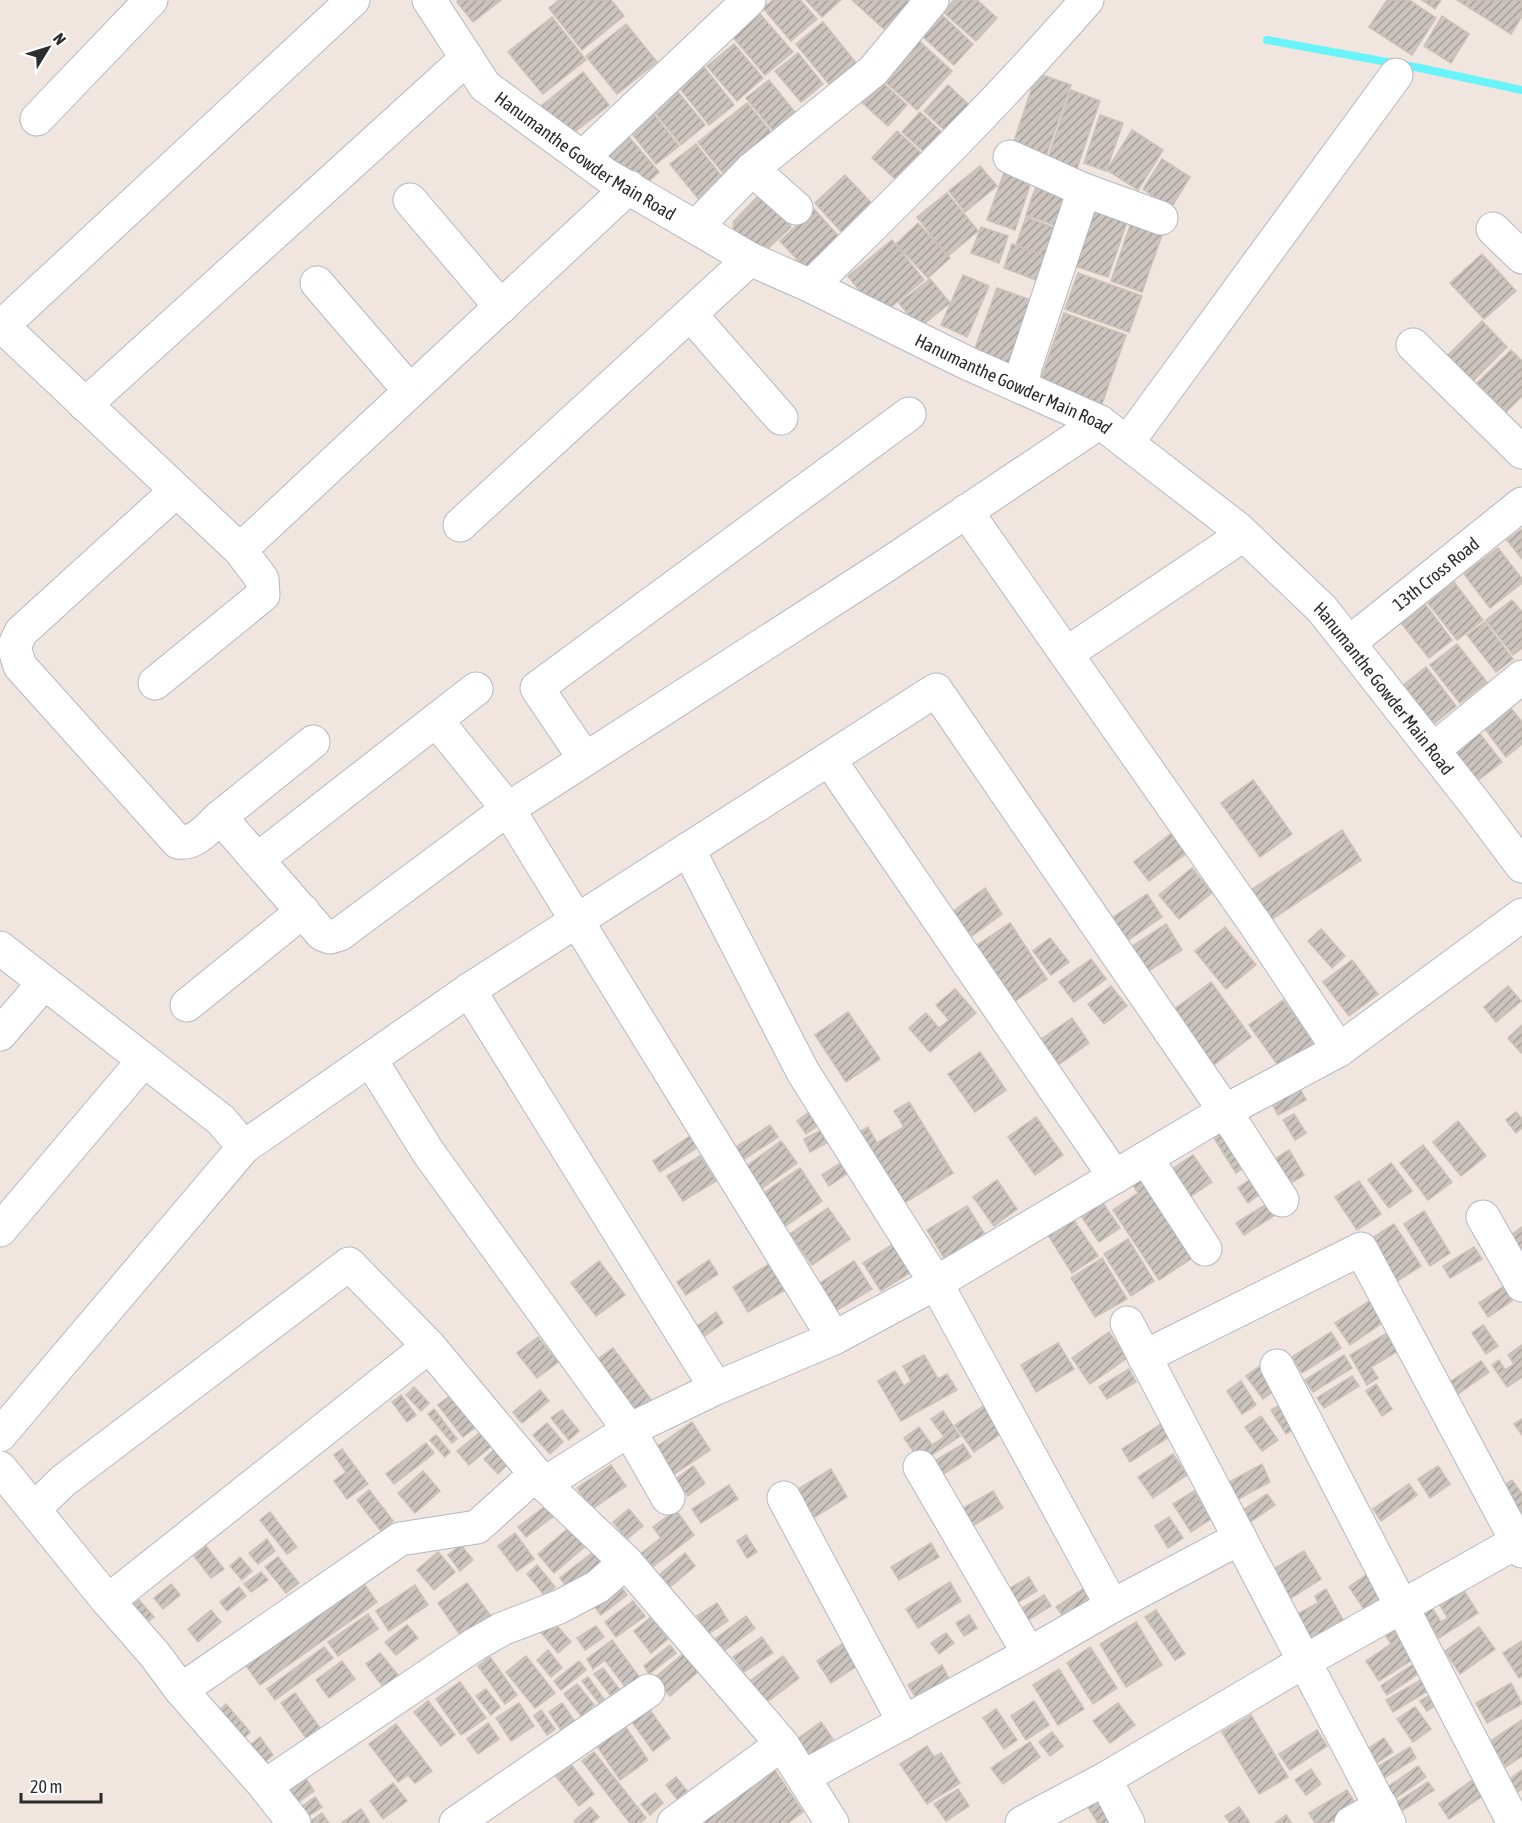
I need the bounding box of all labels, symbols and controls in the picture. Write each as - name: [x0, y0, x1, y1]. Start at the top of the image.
- north arrow: [18, 18, 78, 78]
- text: N: [50, 29, 70, 48]
- street label: Hanumanthe Gowder Main Road: [491, 87, 680, 224]
- street label: Hanumanthe Gowder Main Road: [912, 329, 1116, 438]
- street label: 13th Cross Road: [1388, 532, 1483, 614]
- street label: Hanumanthe Gowder Main Road: [1310, 597, 1459, 779]
- scale bar: [21, 1766, 100, 1804]
- text: 20 m: [30, 1776, 62, 1797]

